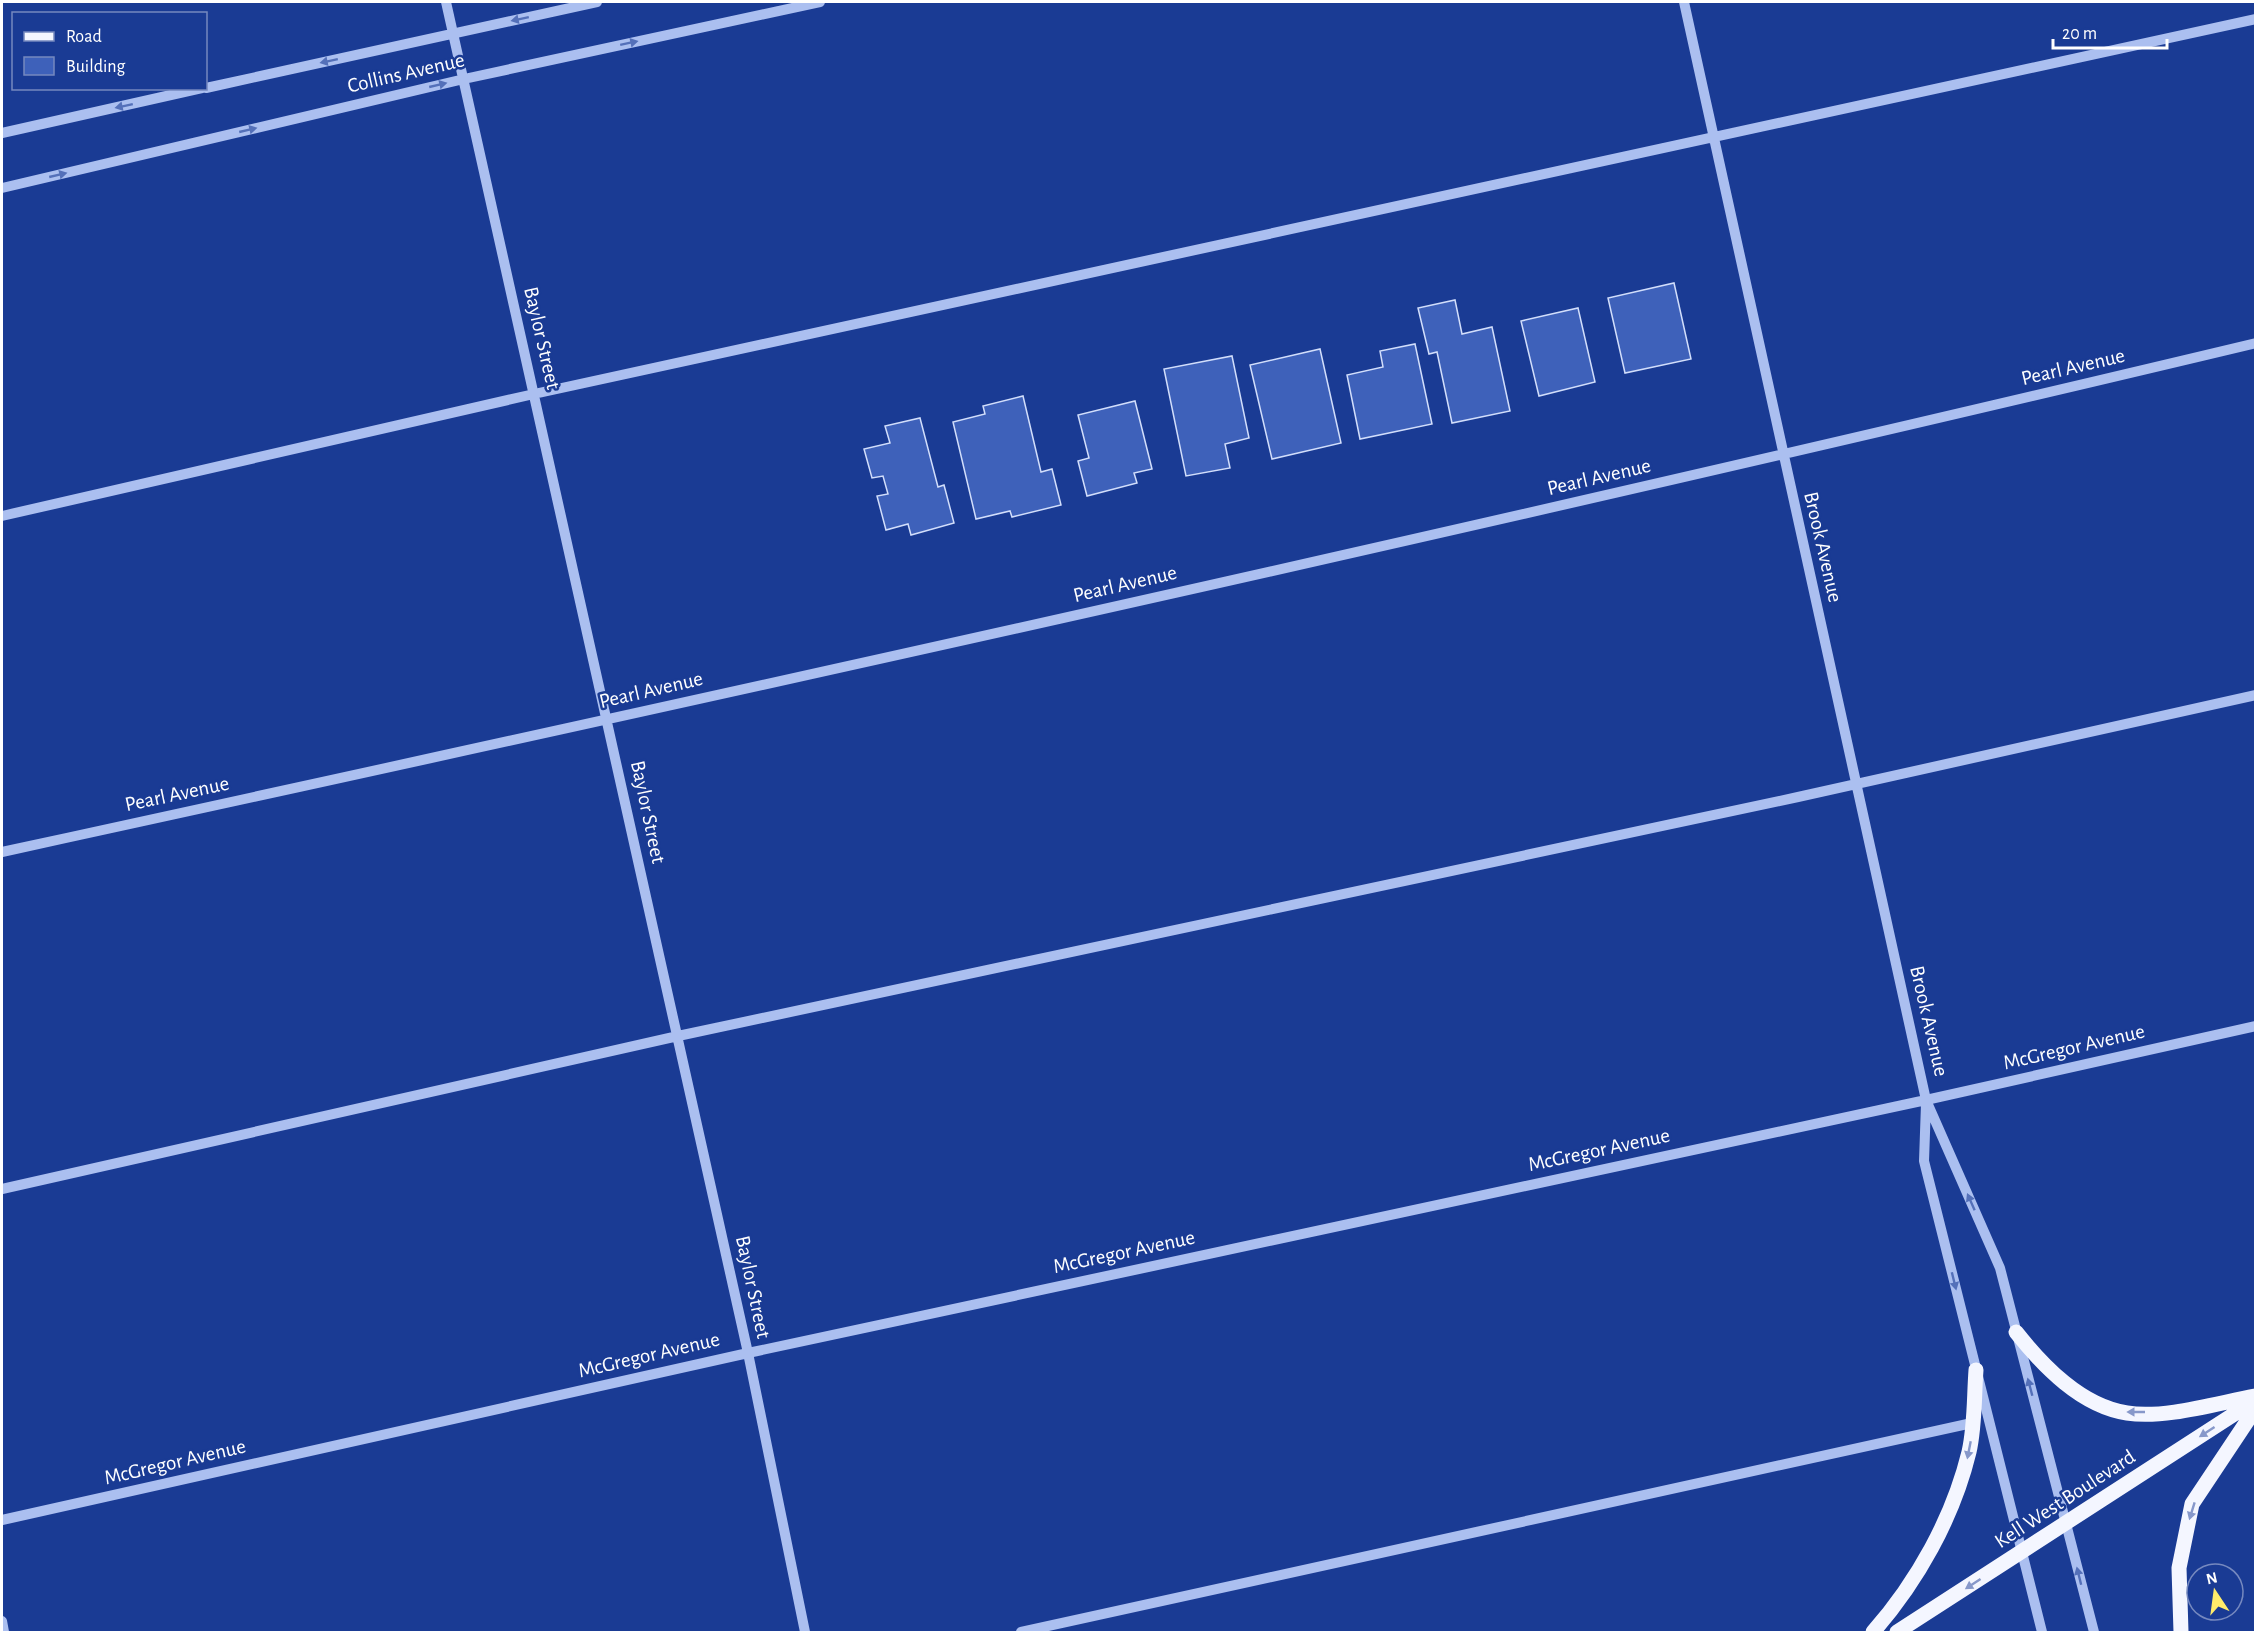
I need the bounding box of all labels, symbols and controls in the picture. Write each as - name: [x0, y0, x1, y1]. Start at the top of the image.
- legend: [12, 12, 207, 90]
- scale bar: [2053, 12, 2167, 50]
- one-way arrow: [510, 14, 529, 24]
- text: 20 m: [2062, 25, 2097, 43]
- text: Road: [66, 28, 102, 46]
- one-way arrow: [619, 38, 638, 48]
- street label: Collins Avenue: [345, 49, 467, 97]
- one-way arrow: [320, 56, 338, 66]
- text: Building: [66, 58, 126, 76]
- one-way arrow: [429, 80, 447, 90]
- one-way arrow: [115, 101, 133, 111]
- one-way arrow: [239, 125, 258, 134]
- one-way arrow: [49, 169, 68, 179]
- street label: Baylor Street: [520, 285, 564, 392]
- street label: Pearl Avenue: [2019, 345, 2127, 389]
- street label: Pearl Avenue: [1545, 455, 1653, 499]
- street label: Brook Avenue: [1800, 490, 1846, 604]
- street label: Pearl Avenue: [1071, 562, 1179, 606]
- street label: Pearl Avenue: [597, 668, 705, 712]
- street label: Baylor Street: [627, 759, 669, 866]
- street label: Pearl Avenue: [123, 773, 231, 815]
- street label: Brook Avenue: [1906, 964, 1952, 1078]
- street label: McGregor Avenue: [2001, 1021, 2147, 1073]
- street label: McGregor Avenue: [1526, 1125, 1672, 1175]
- one-way arrow: [1966, 1193, 1975, 1211]
- street label: McGregor Avenue: [1051, 1227, 1197, 1277]
- street label: Baylor Street: [732, 1234, 774, 1341]
- one-way arrow: [1949, 1272, 1959, 1290]
- street label: McGregor Avenue: [576, 1329, 722, 1381]
- one-way arrow: [2025, 1378, 2035, 1396]
- one-way arrow: [2126, 1407, 2145, 1417]
- one-way arrow: [2199, 1426, 2215, 1438]
- street label: McGregor Avenue: [102, 1436, 248, 1488]
- one-way arrow: [1964, 1440, 1973, 1459]
- street label: Kell West Boulevard: [1991, 1446, 2139, 1552]
- one-way arrow: [2187, 1502, 2196, 1520]
- north arrow: [2185, 1562, 2245, 1622]
- one-way arrow: [2074, 1567, 2083, 1585]
- text: N: [2205, 1569, 2219, 1587]
- one-way arrow: [1965, 1579, 1981, 1590]

